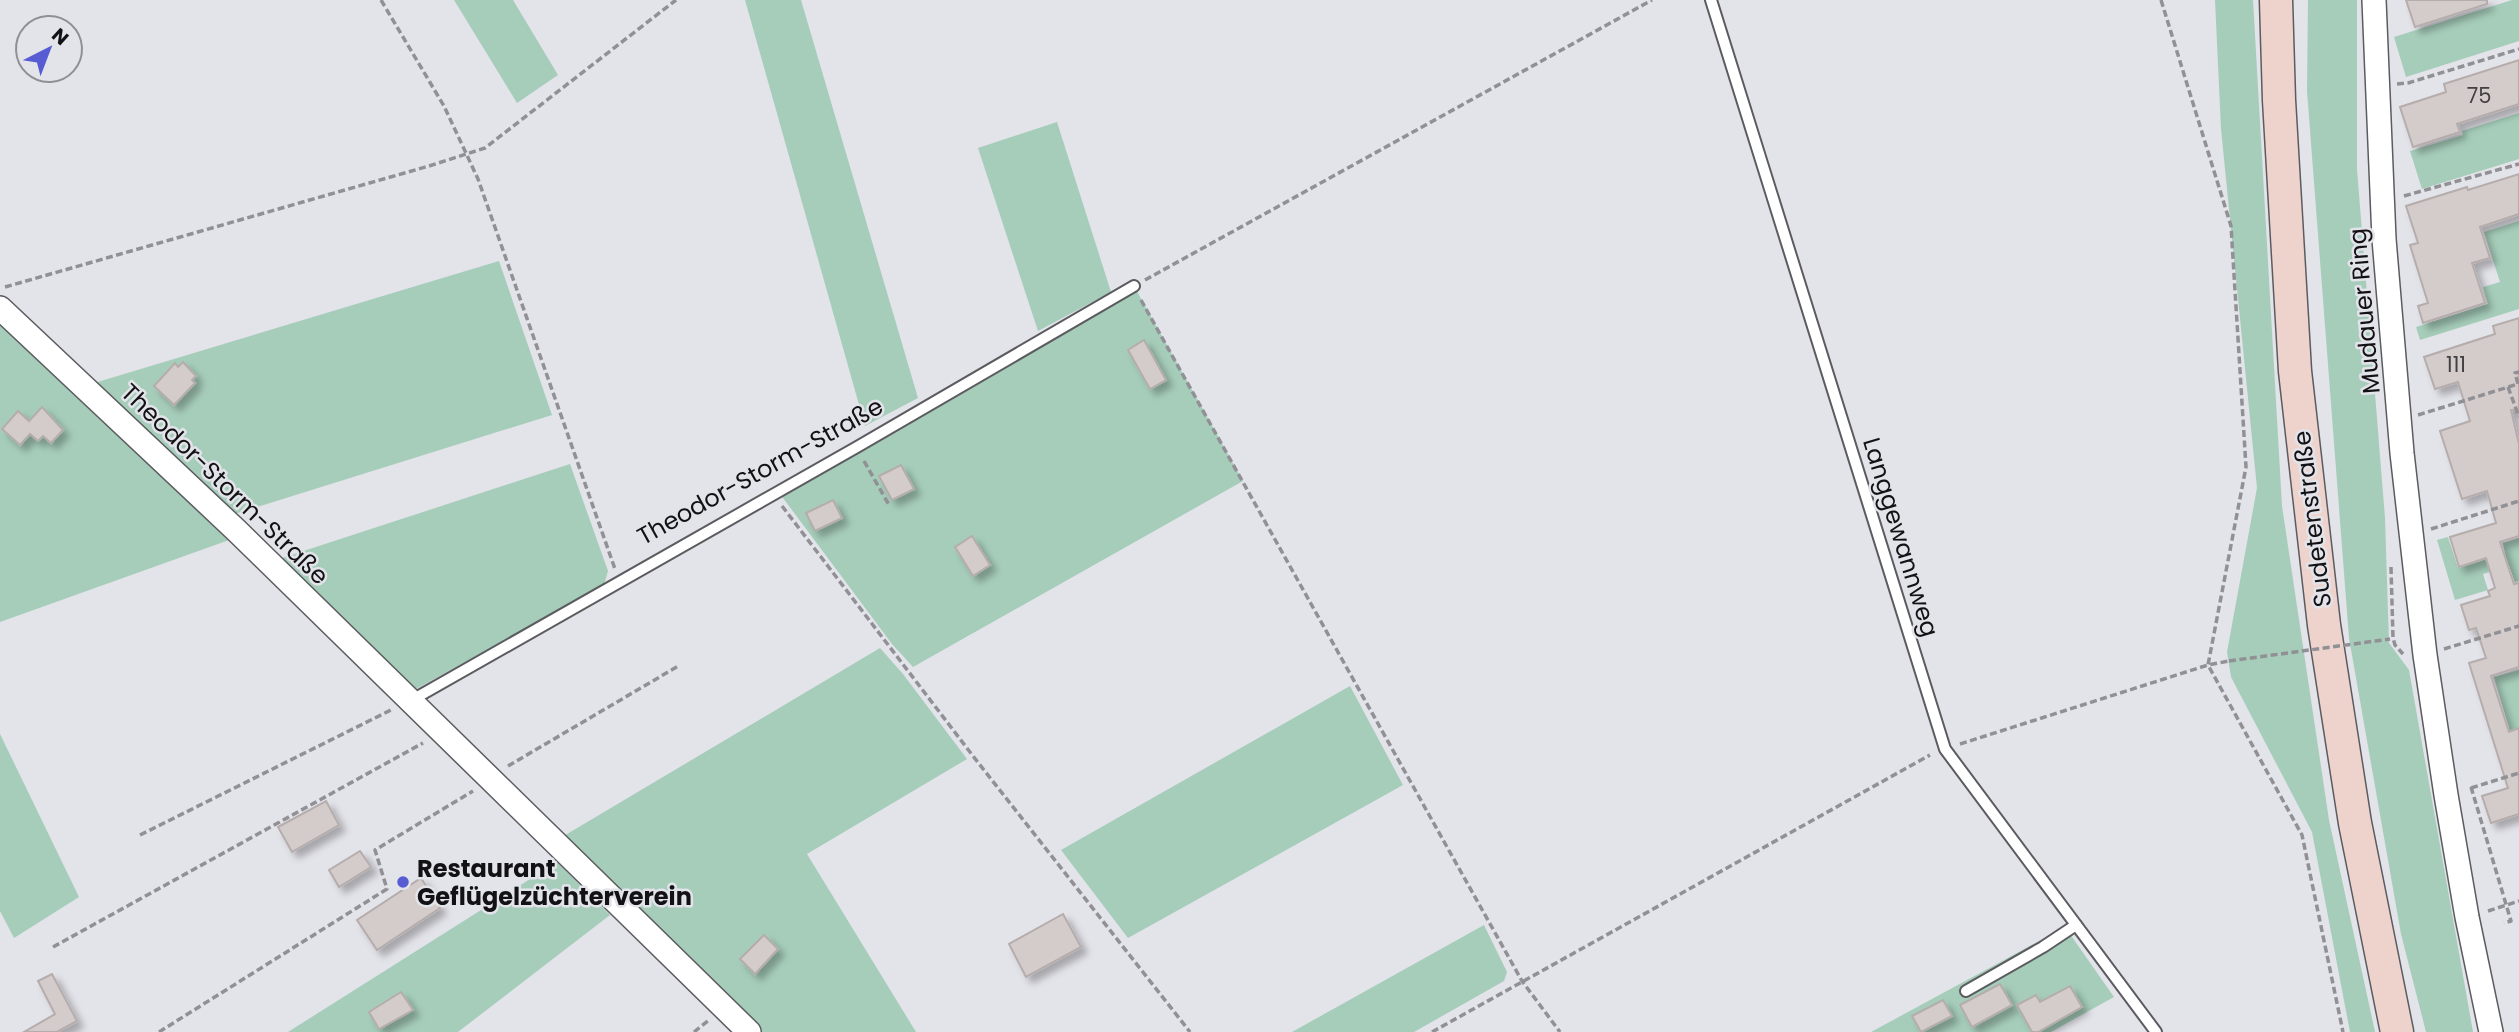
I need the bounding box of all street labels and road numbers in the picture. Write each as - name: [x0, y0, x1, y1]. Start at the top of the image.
- street label: Mudauer Ring: [2340, 227, 2388, 395]
- street label: Theodor-Storm-Straße: [114, 376, 336, 592]
- street label: Theodor-Storm-Straße: [631, 390, 889, 552]
- street label: Sudetenstraße: [2285, 429, 2339, 609]
- street label: Langgewannweg: [1855, 433, 1947, 641]

